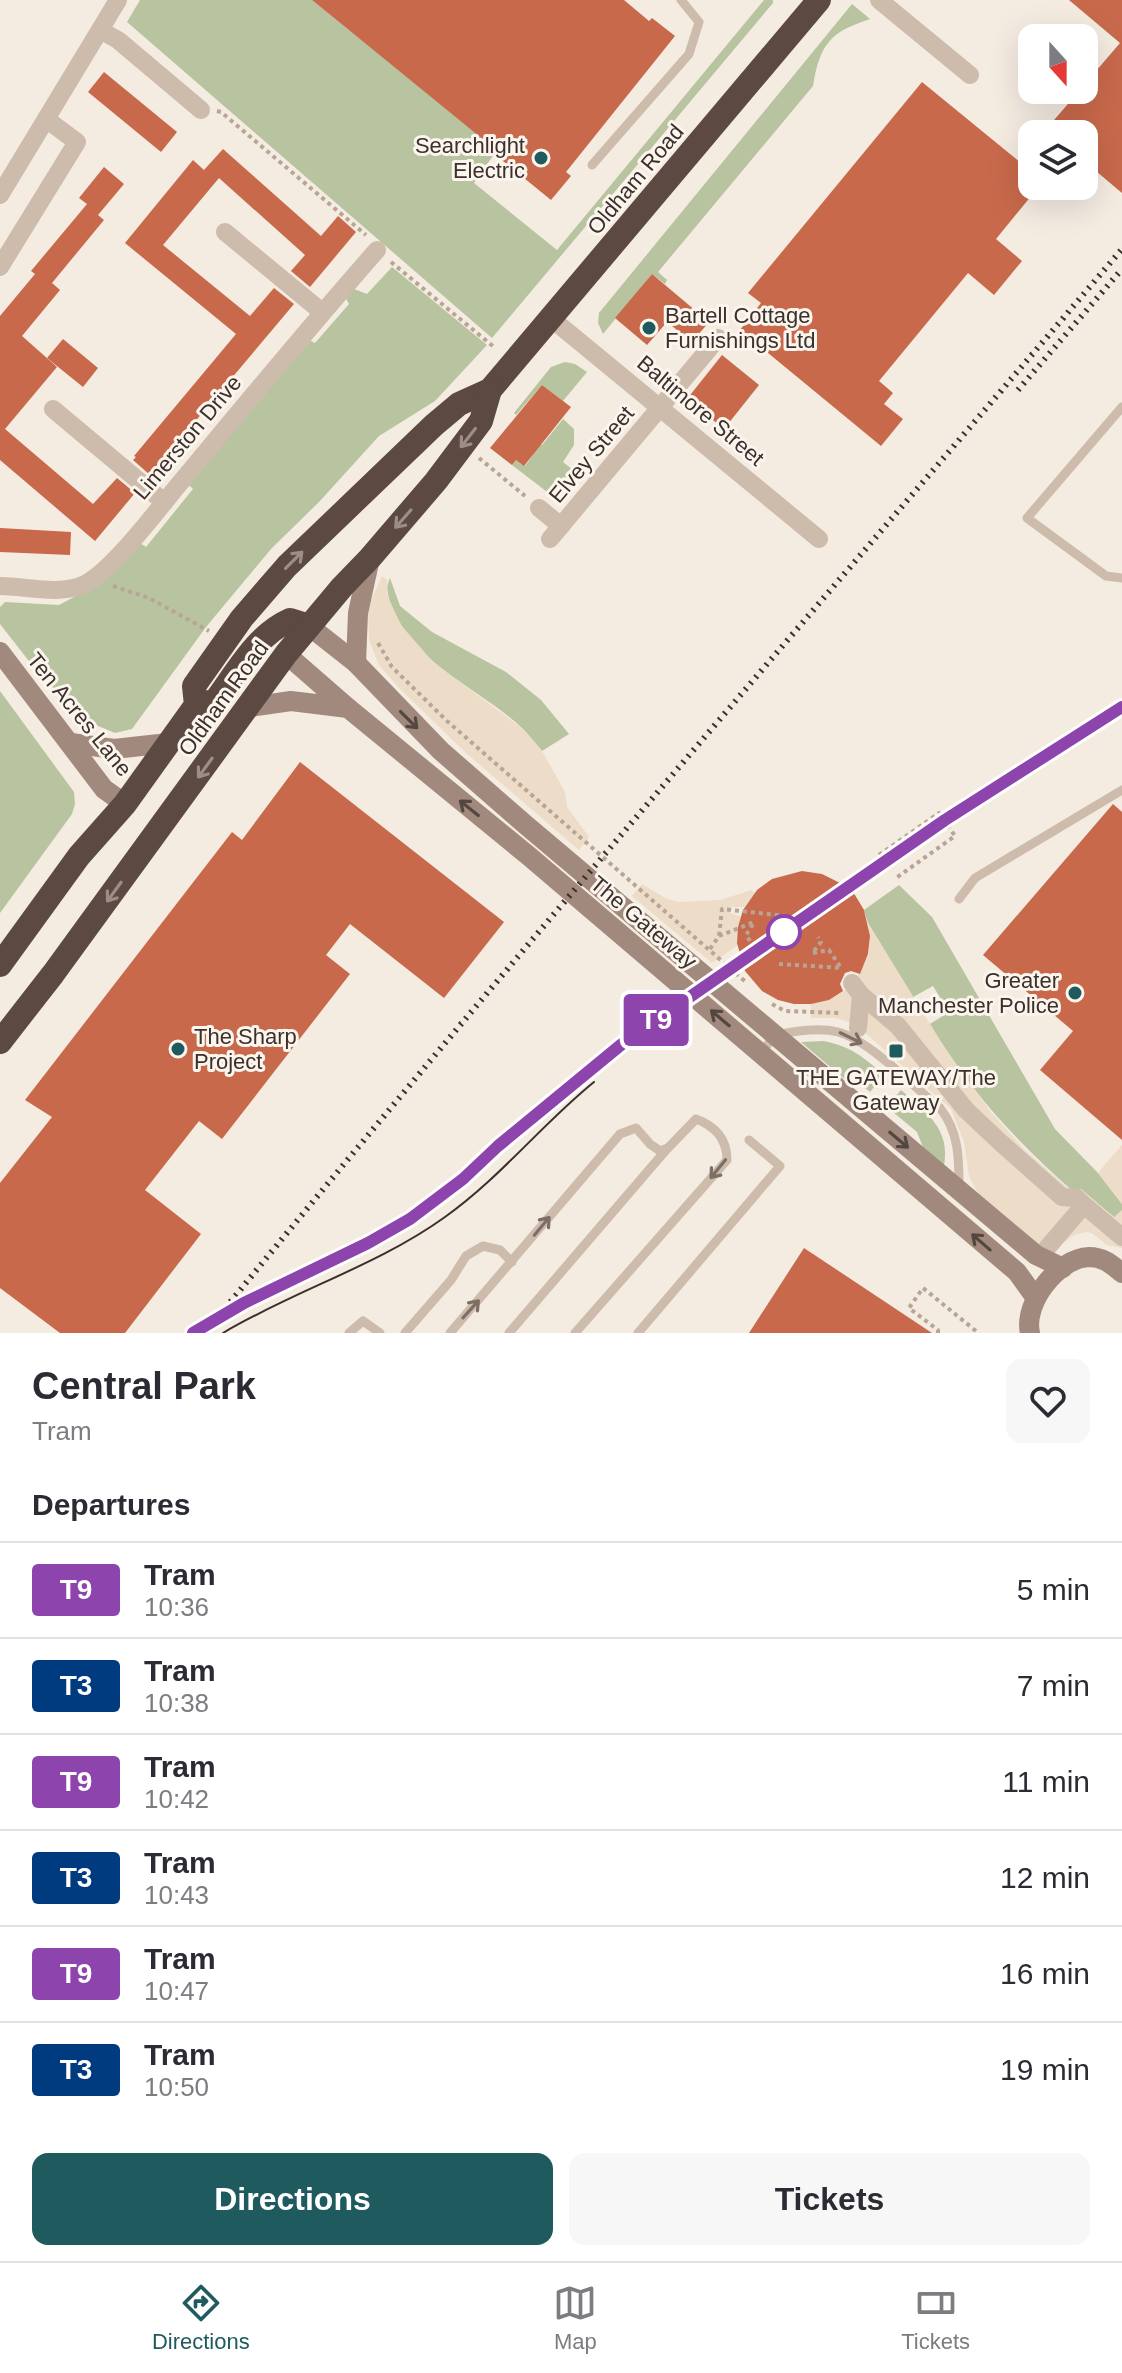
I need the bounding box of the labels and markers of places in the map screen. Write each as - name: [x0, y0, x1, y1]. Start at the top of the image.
- place label: Searchlight Electric: [415, 133, 525, 183]
- marker: Searchlight Electric: [532, 149, 550, 167]
- place label: Bartell Cottage Furnishings Ltd: [665, 303, 815, 353]
- marker: Bartell Cottage Furnishings Ltd: [640, 319, 658, 337]
- unlabelled marker: [767, 915, 801, 949]
- place label: Greater Manchester Police: [878, 968, 1059, 1018]
- marker: Greater Manchester Police: [1066, 984, 1084, 1002]
- place label: The Sharp Project: [194, 1024, 297, 1074]
- marker: The Sharp Project: [169, 1040, 187, 1058]
- marker: THE GATEWAY/The Gateway: [887, 1042, 905, 1060]
- place label: THE GATEWAY/The Gateway: [796, 1065, 996, 1115]

